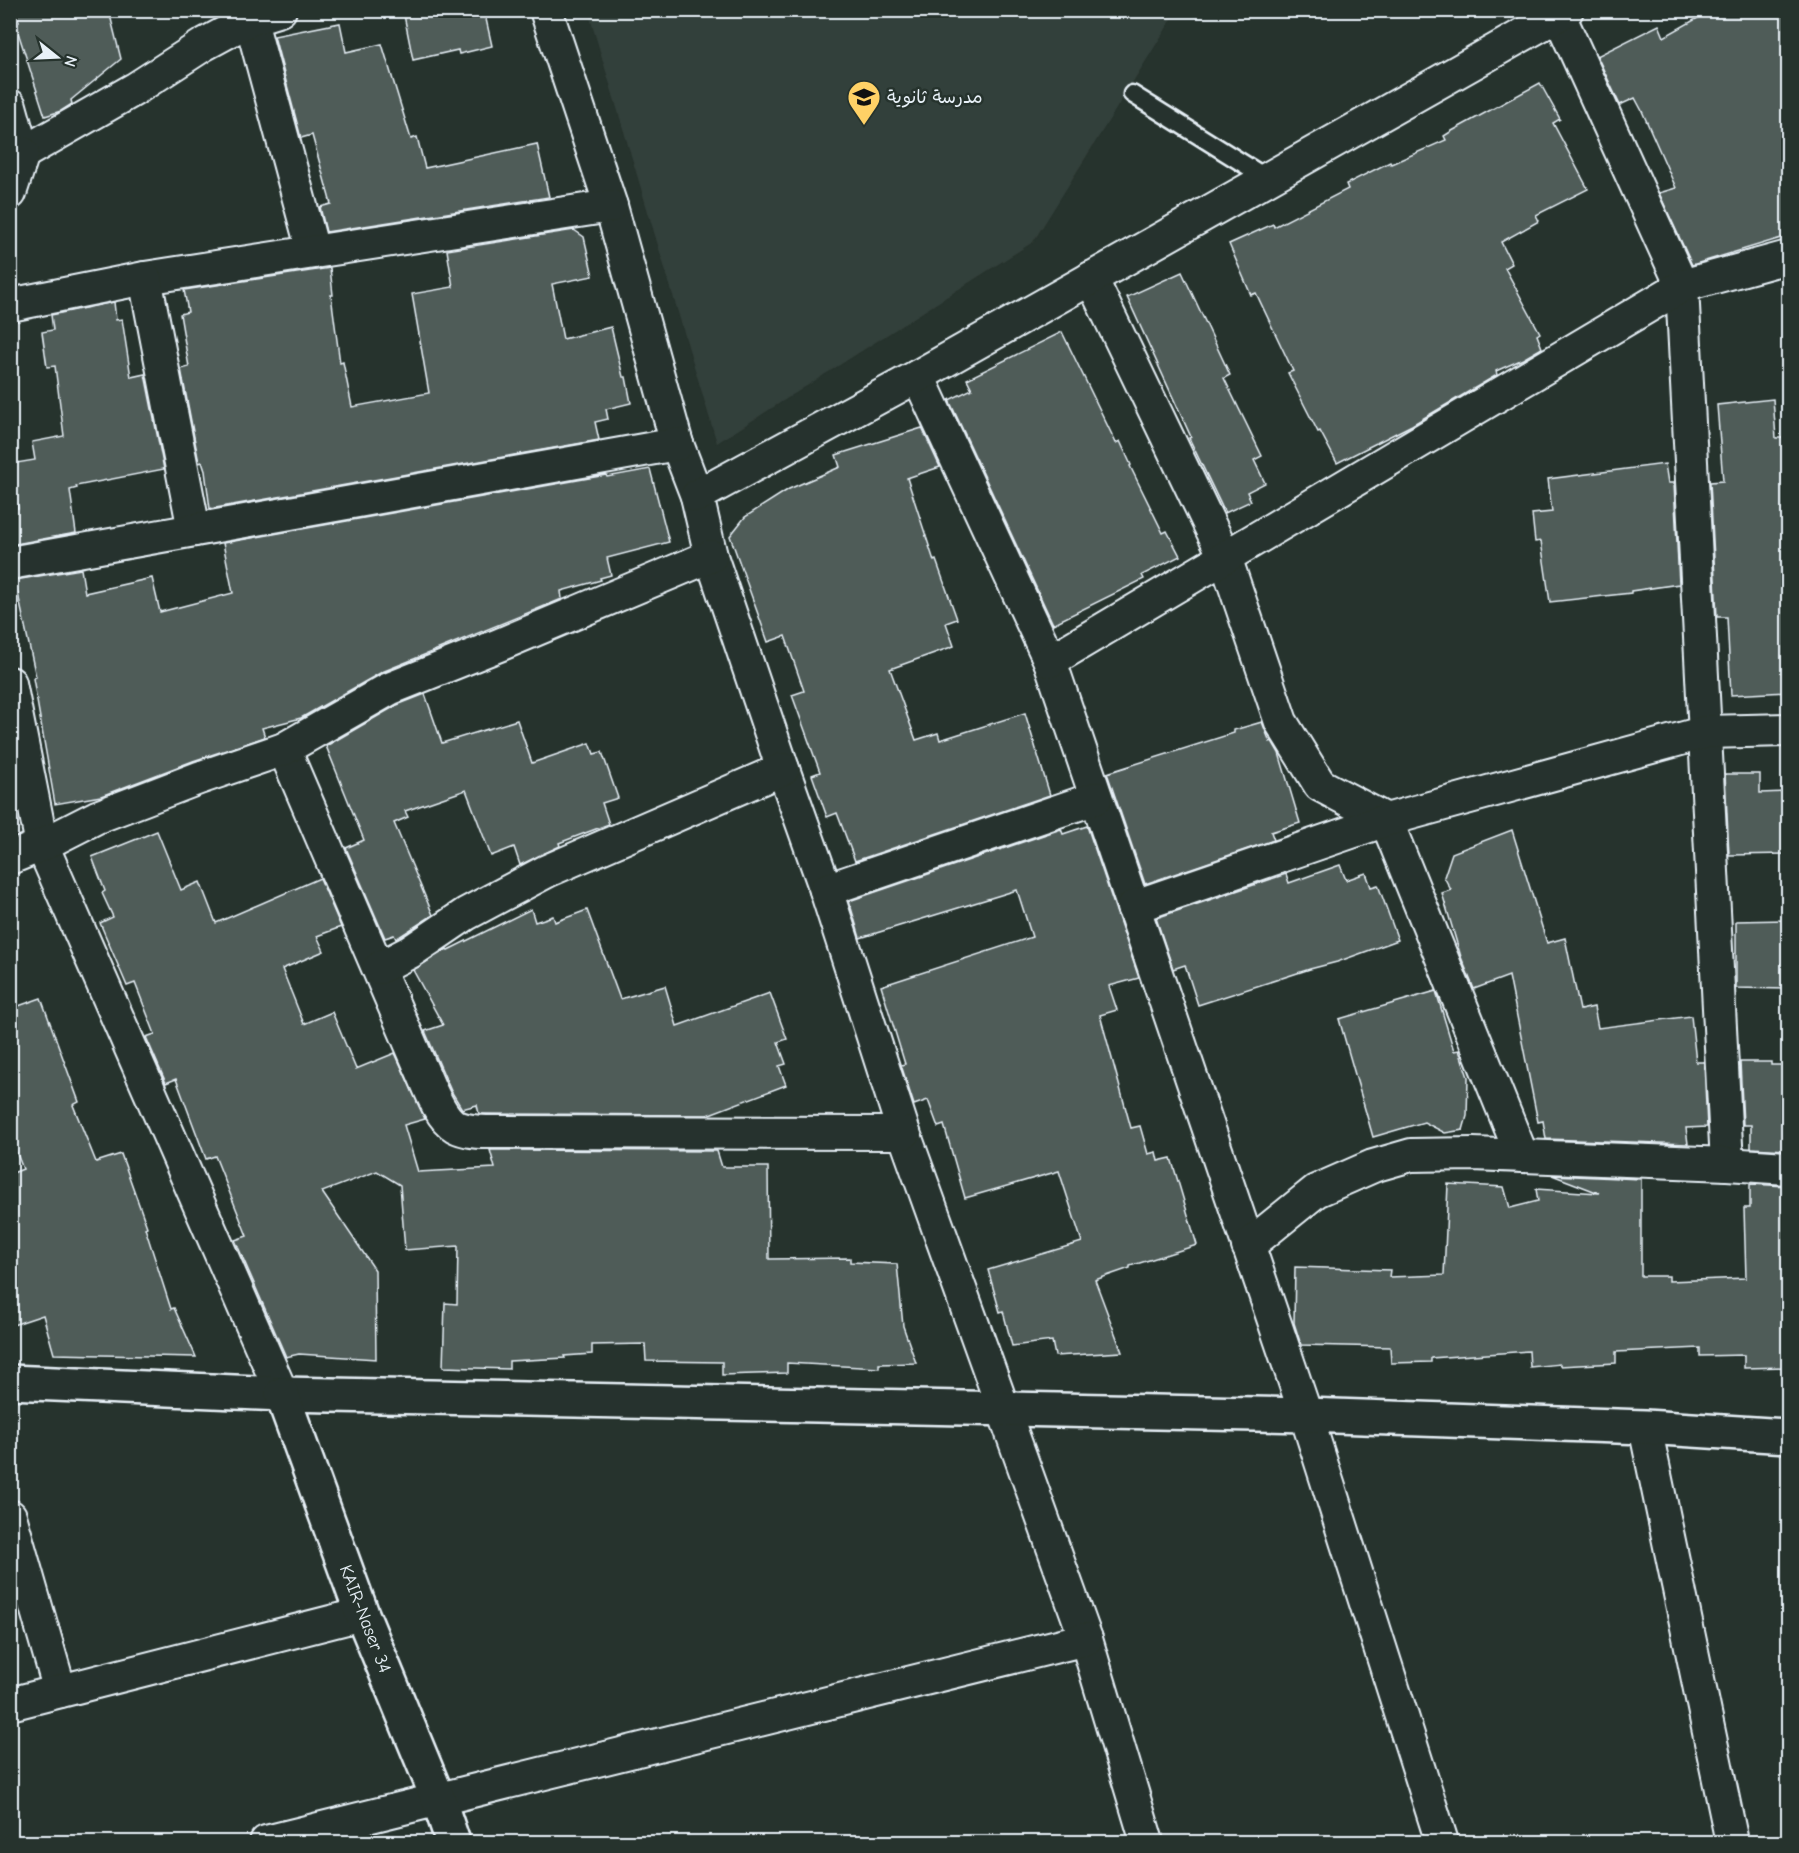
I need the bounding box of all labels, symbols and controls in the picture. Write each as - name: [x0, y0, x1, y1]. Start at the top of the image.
- north arrow: [27, 27, 87, 87]
- text: N: [60, 54, 80, 69]
- school or university icon: مدرسة ثانوية: [846, 79, 882, 126]
- place label: مدرسة ثانوية: [887, 87, 983, 108]
- street label: KAIR-Naser 34: [335, 1562, 395, 1676]

